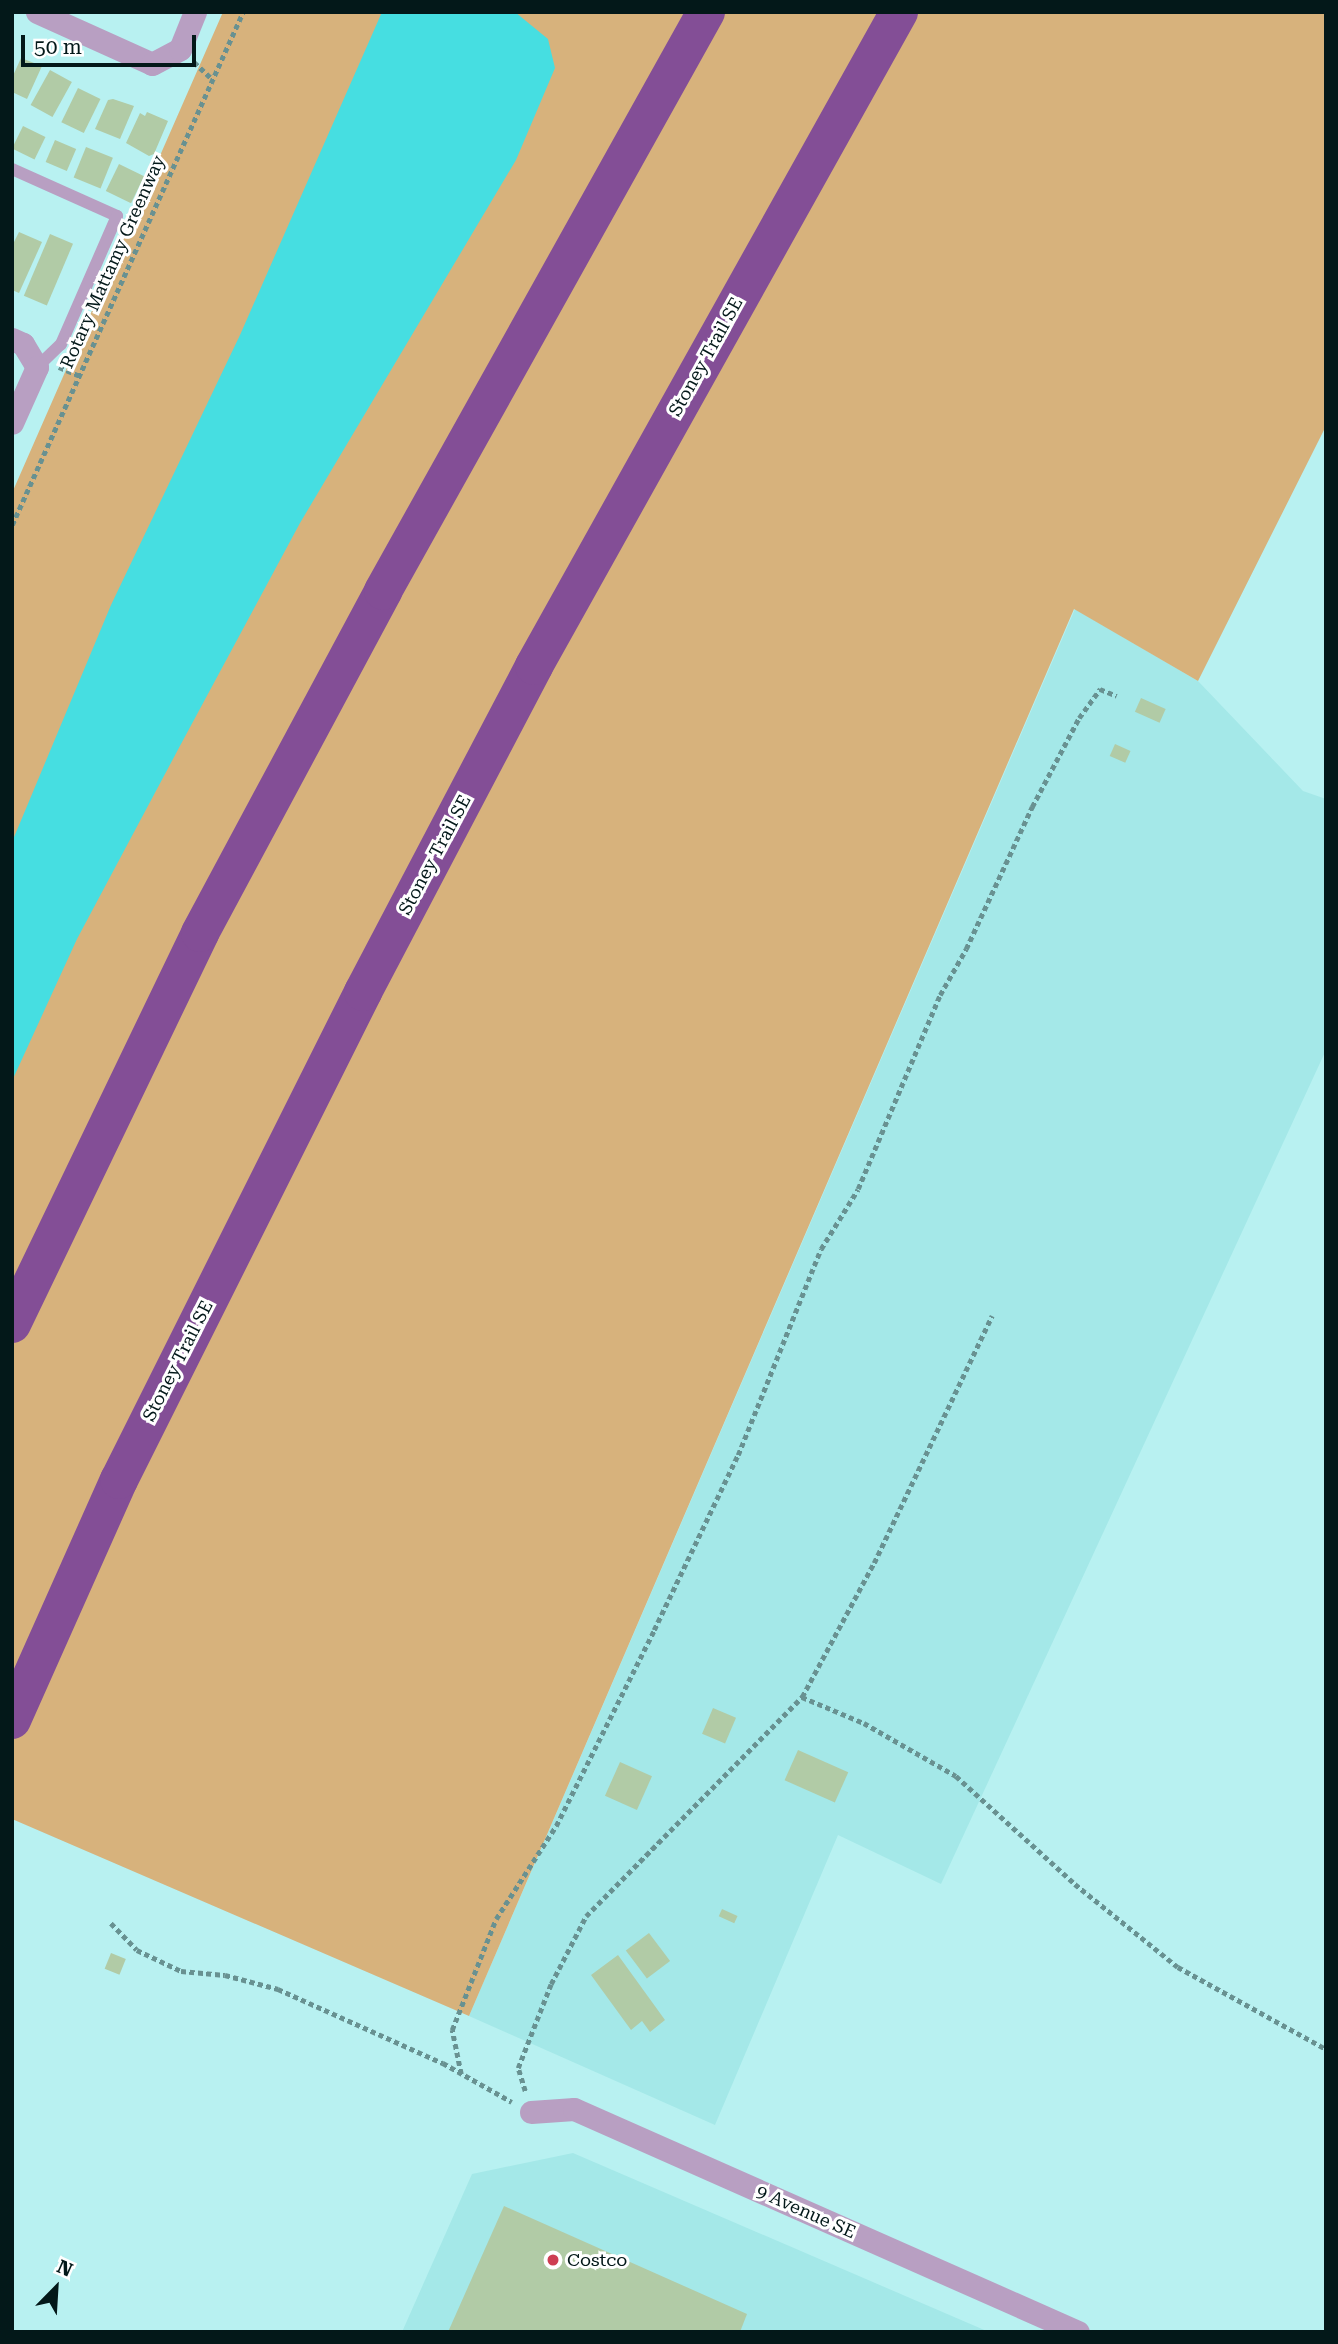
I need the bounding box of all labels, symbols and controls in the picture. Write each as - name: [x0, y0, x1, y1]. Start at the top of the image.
- scale bar: [24, 21, 200, 65]
- text: 50 m: [34, 35, 82, 59]
- street label: Rotary Mattamy Greenway: [56, 152, 170, 372]
- street label: Stoney Trail SE: [664, 294, 748, 420]
- street label: Stoney Trail SE: [394, 791, 476, 919]
- street label: Stoney Trail SE: [138, 1297, 218, 1425]
- street label: 9 Avenue SE: [753, 2180, 859, 2244]
- place label: Costco: [567, 2249, 627, 2271]
- marker: Costco: [545, 2252, 561, 2268]
- north arrow: [21, 2253, 91, 2323]
- text: N: [53, 2255, 76, 2282]

